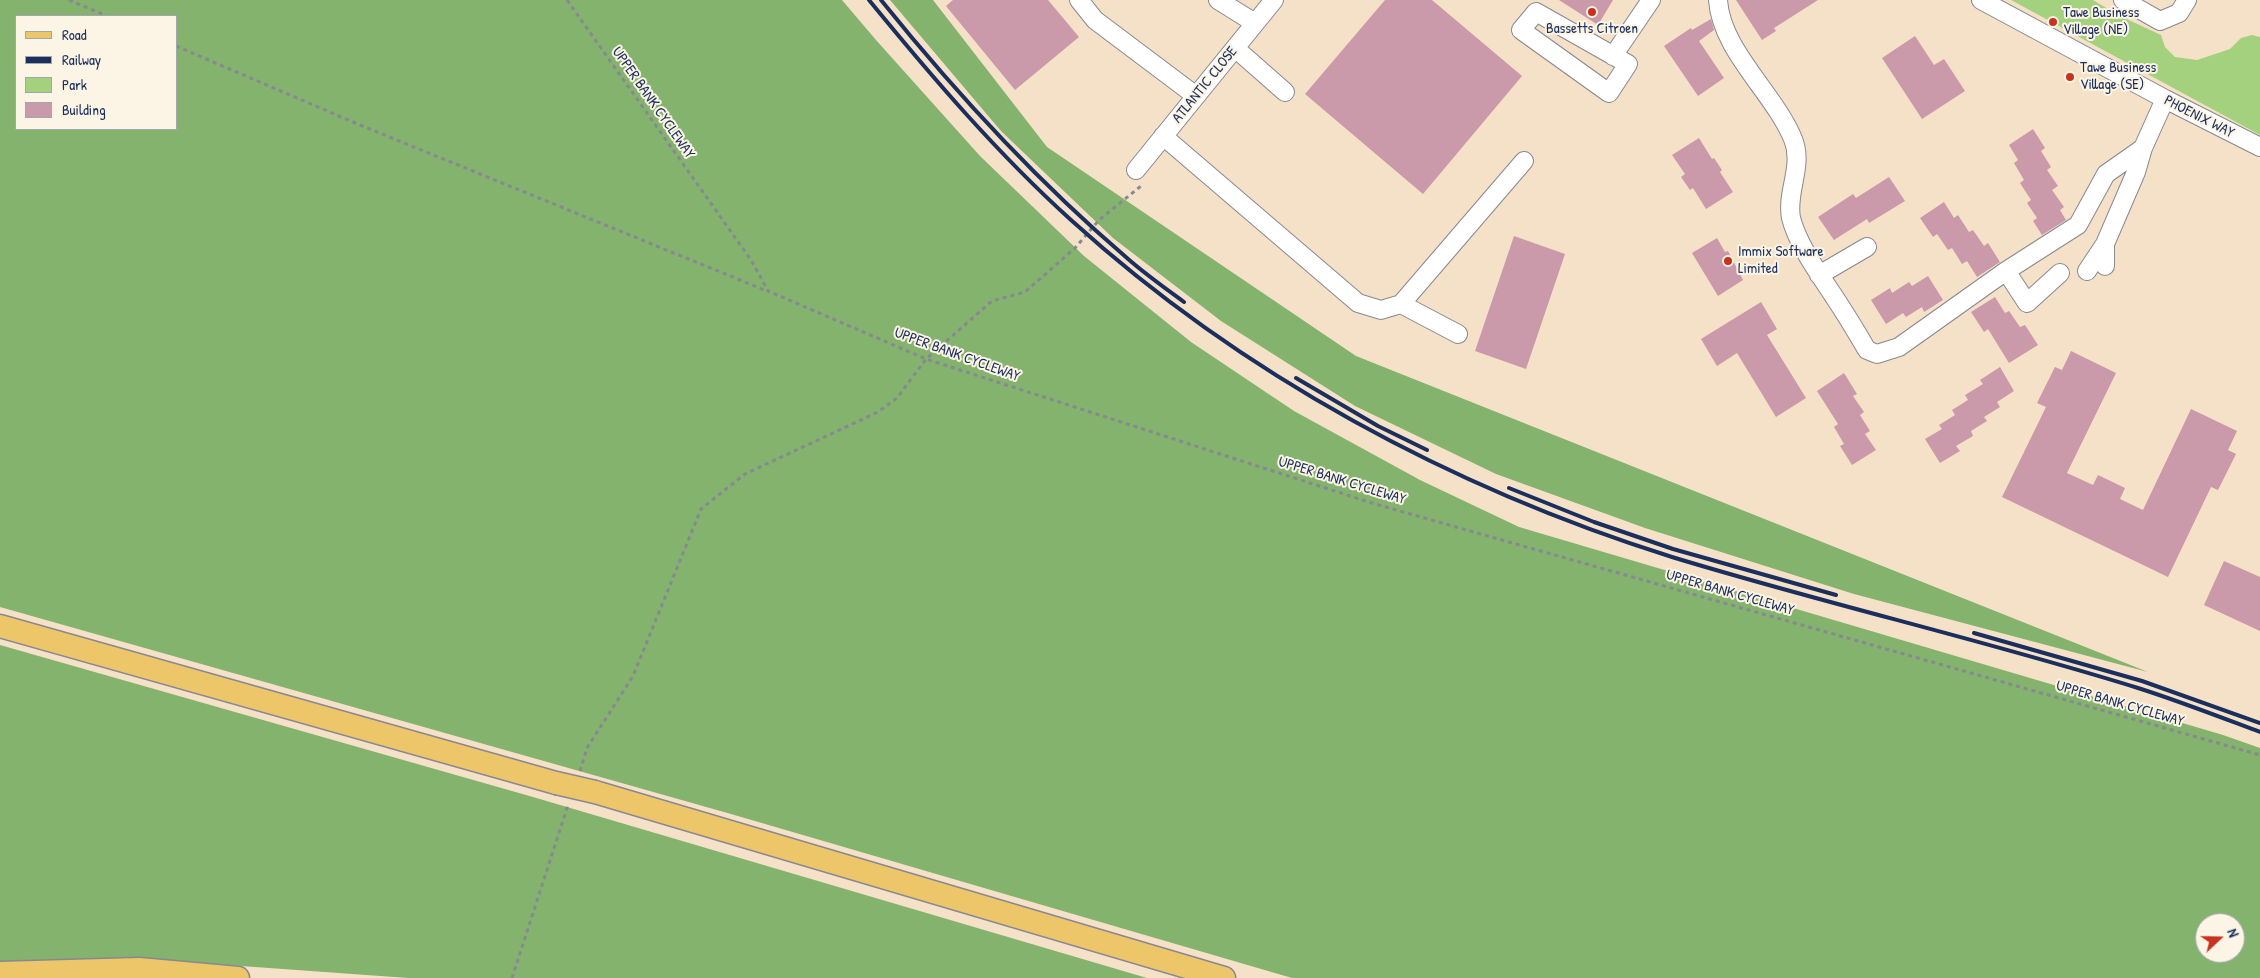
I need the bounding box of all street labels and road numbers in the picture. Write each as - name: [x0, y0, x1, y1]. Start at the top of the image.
- street label: ATLANTIC CLOSE: [1169, 43, 1241, 127]
- street label: UPPER BANK CYCLEWAY: [608, 44, 698, 162]
- street label: PHOENIX WAY: [2161, 92, 2237, 142]
- street label: UPPER BANK CYCLEWAY: [892, 324, 1022, 386]
- street label: UPPER BANK CYCLEWAY: [1276, 453, 1408, 509]
- street label: UPPER BANK CYCLEWAY: [1664, 566, 1796, 620]
- street label: UPPER BANK CYCLEWAY: [2054, 677, 2186, 731]

